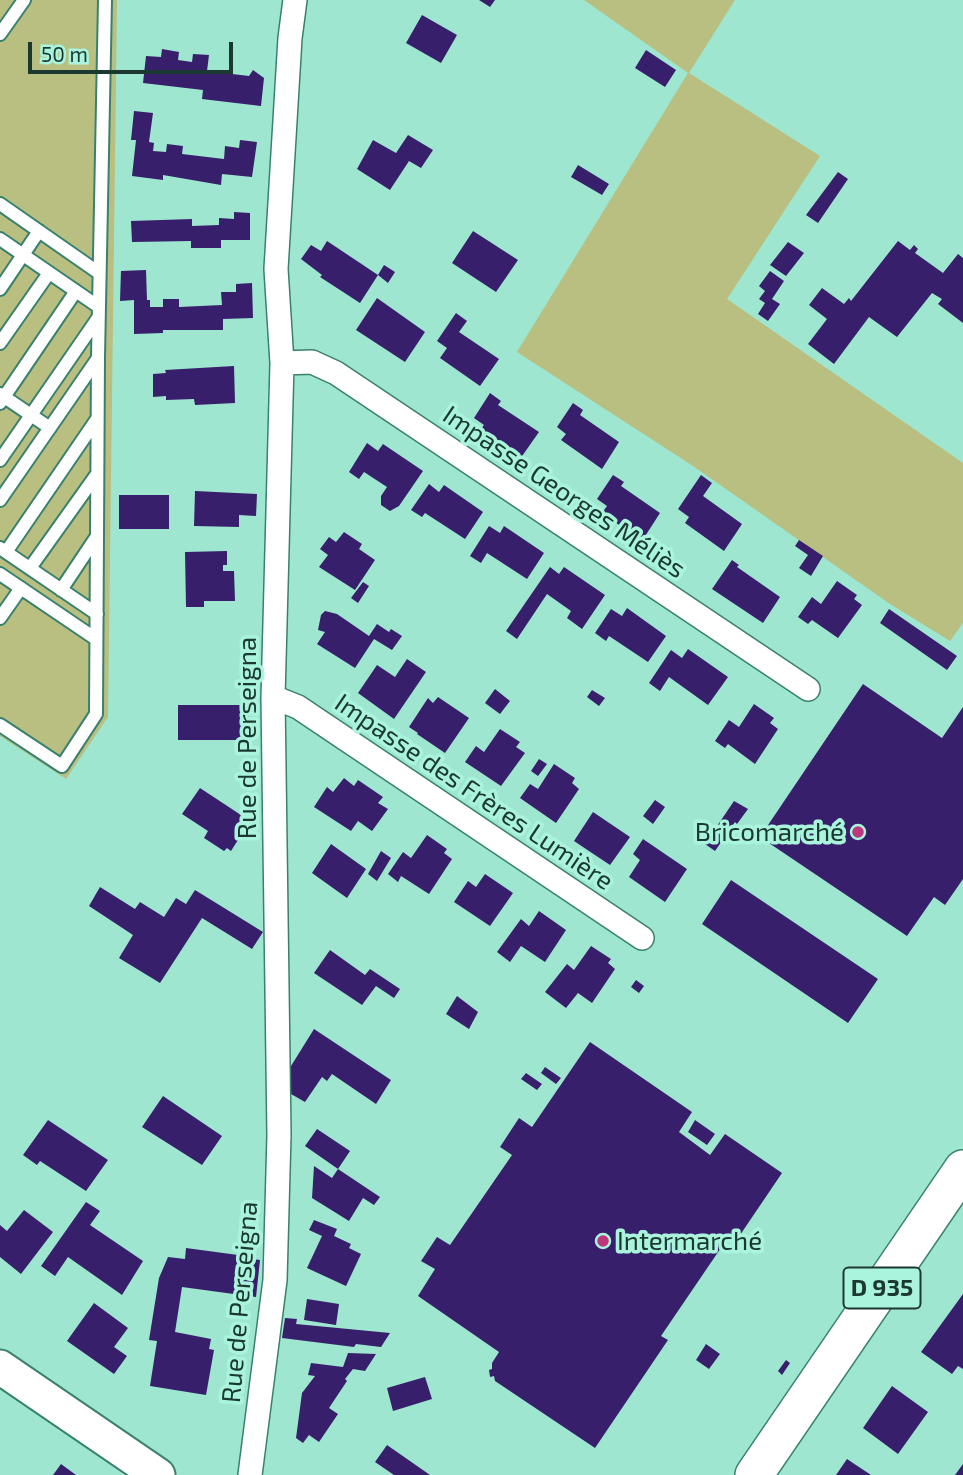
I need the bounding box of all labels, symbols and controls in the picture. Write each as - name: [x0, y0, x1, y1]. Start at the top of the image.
- scale bar: [32, 28, 236, 72]
- text: 50 m: [41, 41, 88, 66]
- street label: Impasse Georges Méliès: [437, 399, 691, 585]
- street label: Rue de Perseigna: [231, 637, 263, 839]
- street label: Impasse des Frères Lumière: [329, 687, 619, 897]
- place label: Bricomarché: [695, 816, 844, 848]
- marker: Bricomarché: [850, 824, 866, 840]
- street label: Rue de Perseigna: [216, 1200, 264, 1404]
- place label: Intermarché: [617, 1225, 762, 1257]
- marker: Intermarché: [595, 1233, 611, 1249]
- road number: D 935: [844, 1268, 920, 1308]

